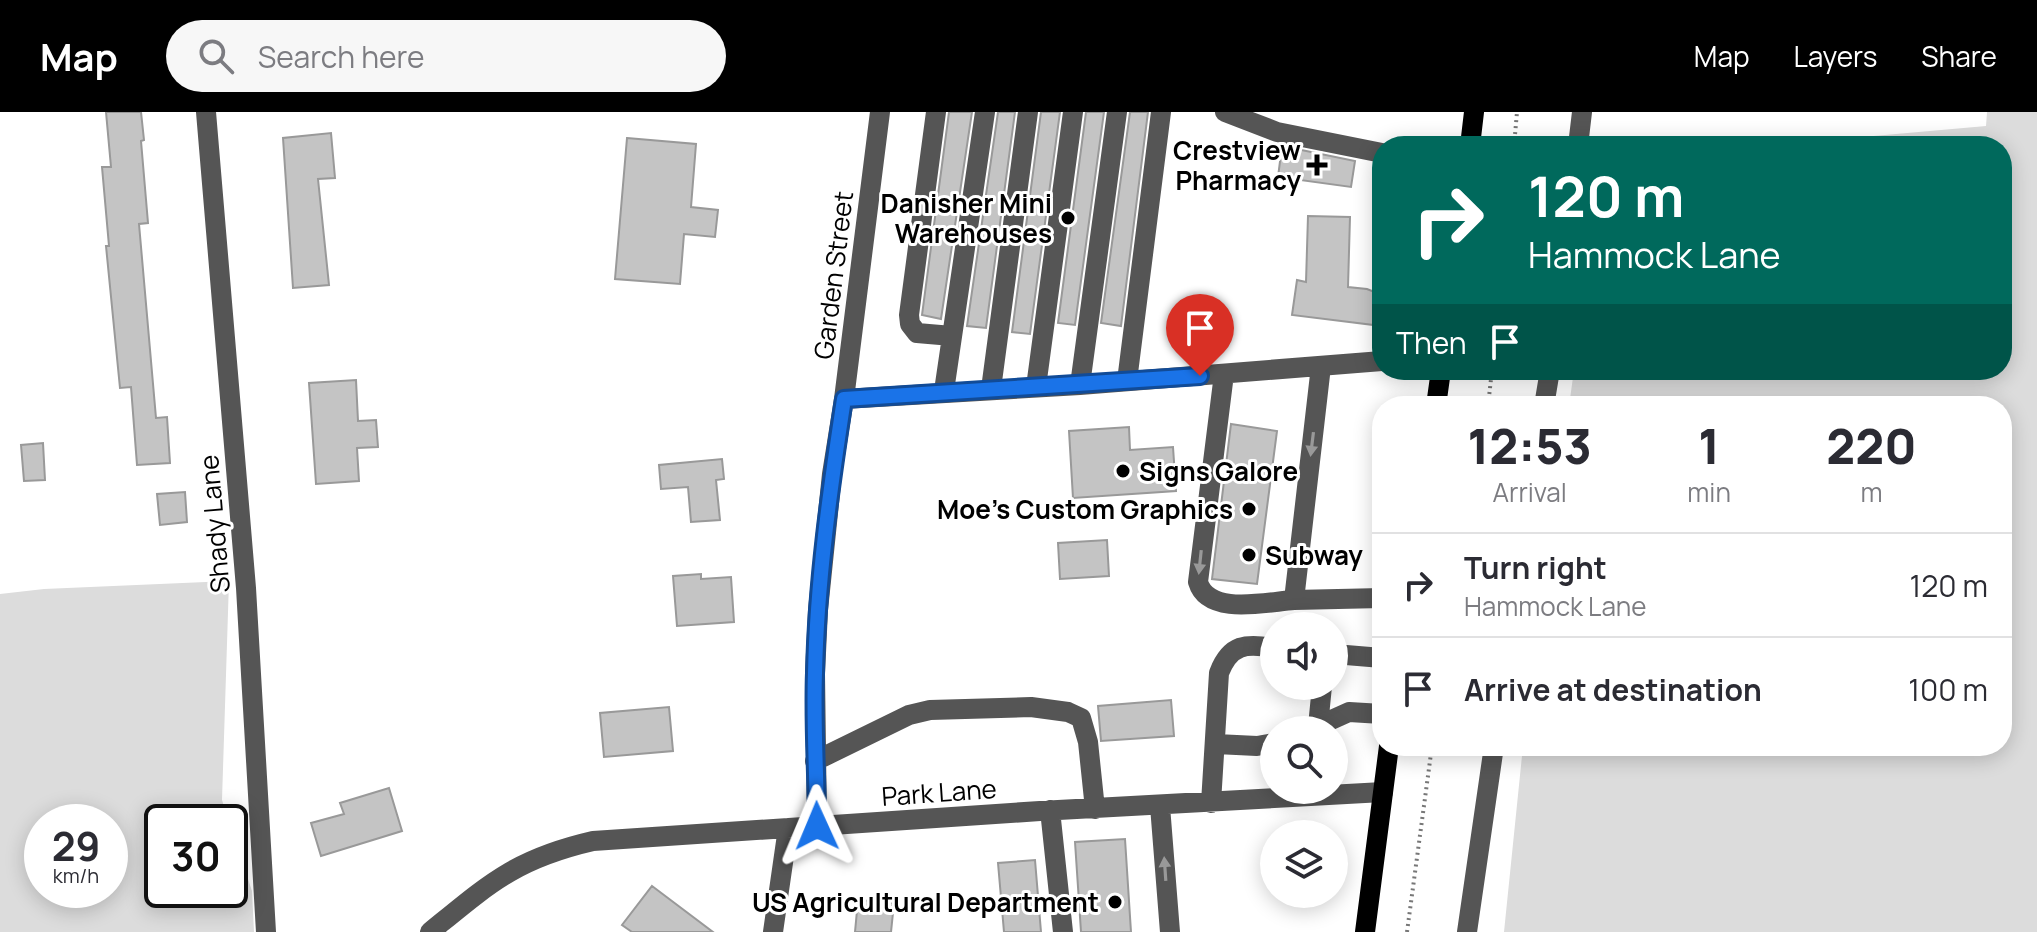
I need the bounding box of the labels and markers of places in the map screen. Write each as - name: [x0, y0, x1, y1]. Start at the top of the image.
- place label: Crestview Pharmacy: [1173, 132, 1301, 198]
- marker: Crestview Pharmacy: [1308, 156, 1326, 174]
- place label: Danisher Mini Warehouses: [881, 185, 1052, 251]
- marker: Danisher Mini Warehouses: [1059, 209, 1077, 227]
- pin: [1166, 294, 1234, 376]
- place label: Signs Galore: [1139, 453, 1298, 489]
- marker: Signs Galore: [1114, 462, 1132, 480]
- place label: Moe's Custom Graphics: [937, 491, 1233, 527]
- marker: Moe's Custom Graphics: [1240, 500, 1258, 518]
- place label: Subway: [1265, 537, 1363, 573]
- marker: Subway: [1240, 546, 1258, 564]
- place label: US Agricultural Department: [752, 884, 1099, 920]
- marker: US Agricultural Department: [1106, 893, 1124, 911]

